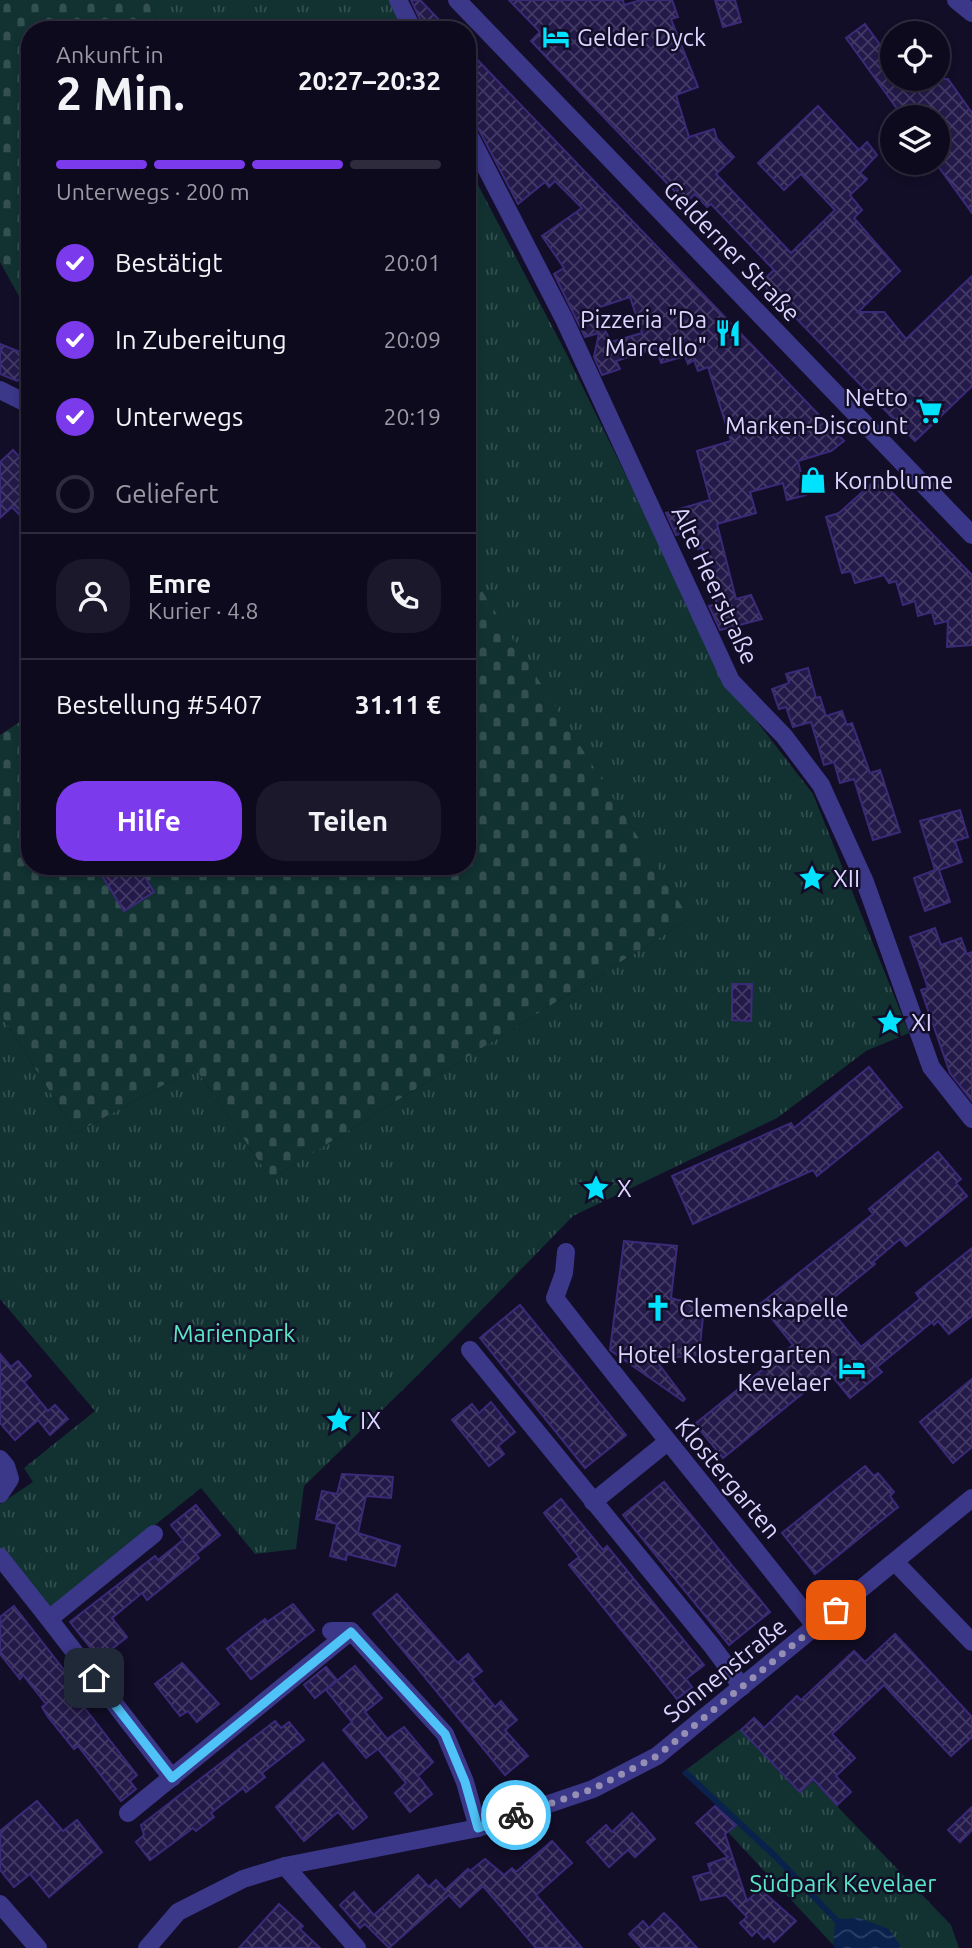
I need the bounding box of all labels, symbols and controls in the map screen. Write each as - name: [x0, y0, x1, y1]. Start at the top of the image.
- map controls: [880, 21, 950, 175]
- button: locate: [880, 21, 950, 91]
- hotel icon: Gelder Dyck: [541, 22, 571, 52]
- place label: Gelder Dyck: [577, 24, 706, 51]
- text: Ankunft in: [56, 42, 164, 67]
- text: 20:27–20:32: [298, 66, 441, 95]
- text: 2 Min.: [56, 67, 185, 119]
- button: layers: [880, 105, 950, 175]
- street label: Gelderner Straße: [658, 175, 806, 327]
- text: Unterwegs · 200 m: [56, 179, 250, 204]
- icon: check: [56, 244, 94, 282]
- text: Bestätigt: [115, 248, 222, 277]
- text: 20:01: [383, 250, 441, 275]
- place label: Pizzeria "Da Marcello": [580, 306, 707, 361]
- restaurant icon: Pizzeria "Da Marcello": [713, 318, 743, 348]
- icon: check: [56, 321, 94, 359]
- text: In Zubereitung: [115, 325, 287, 354]
- text: 20:09: [383, 327, 441, 352]
- place label: Netto Marken-Discount: [725, 384, 909, 439]
- supermarket icon: Netto Marken-Discount: [914, 396, 944, 426]
- icon: check: [56, 398, 94, 436]
- text: Unterwegs: [115, 402, 243, 431]
- text: 20:19: [383, 404, 441, 429]
- shop icon: Kornblume: [798, 465, 828, 495]
- place label: Kornblume: [834, 467, 953, 494]
- text: Geliefert: [115, 479, 218, 508]
- street label: Alte Heerstraße: [667, 502, 763, 668]
- button: person: [56, 559, 130, 633]
- button: phone: [367, 559, 441, 633]
- text: Emre: [148, 569, 211, 598]
- text: Kurier · 4.8: [148, 598, 259, 623]
- text: Bestellung #5407: [56, 690, 263, 719]
- text: 31.11 €: [355, 690, 441, 719]
- button: Hilfe: [56, 781, 242, 861]
- button: Teilen: [256, 781, 441, 861]
- place icon: XII: [797, 863, 827, 893]
- place label: XII: [833, 865, 860, 892]
- place icon: XI: [875, 1007, 905, 1037]
- place label: XI: [911, 1009, 932, 1036]
- place icon: X: [581, 1173, 611, 1203]
- place label: X: [617, 1175, 632, 1202]
- church icon: Clemenskapelle: [643, 1293, 673, 1323]
- place label: Clemenskapelle: [679, 1295, 849, 1322]
- park label: Marienpark: [173, 1320, 295, 1347]
- place label: Hotel Klostergarten Kevelaer: [617, 1341, 831, 1396]
- hotel icon: Hotel Klostergarten Kevelaer: [837, 1353, 867, 1383]
- place icon: IX: [324, 1405, 354, 1435]
- place label: IX: [360, 1407, 381, 1434]
- street label: Klostergarten: [670, 1412, 786, 1544]
- pin: [806, 1580, 866, 1640]
- icon: bag: [817, 1591, 855, 1629]
- street label: Sonnenstraße: [658, 1612, 792, 1728]
- pin: [64, 1648, 124, 1708]
- icon: home: [75, 1659, 113, 1697]
- courier: [481, 1780, 551, 1850]
- icon: bike: [497, 1796, 535, 1834]
- park label: Südpark Kevelaer: [750, 1870, 936, 1897]

